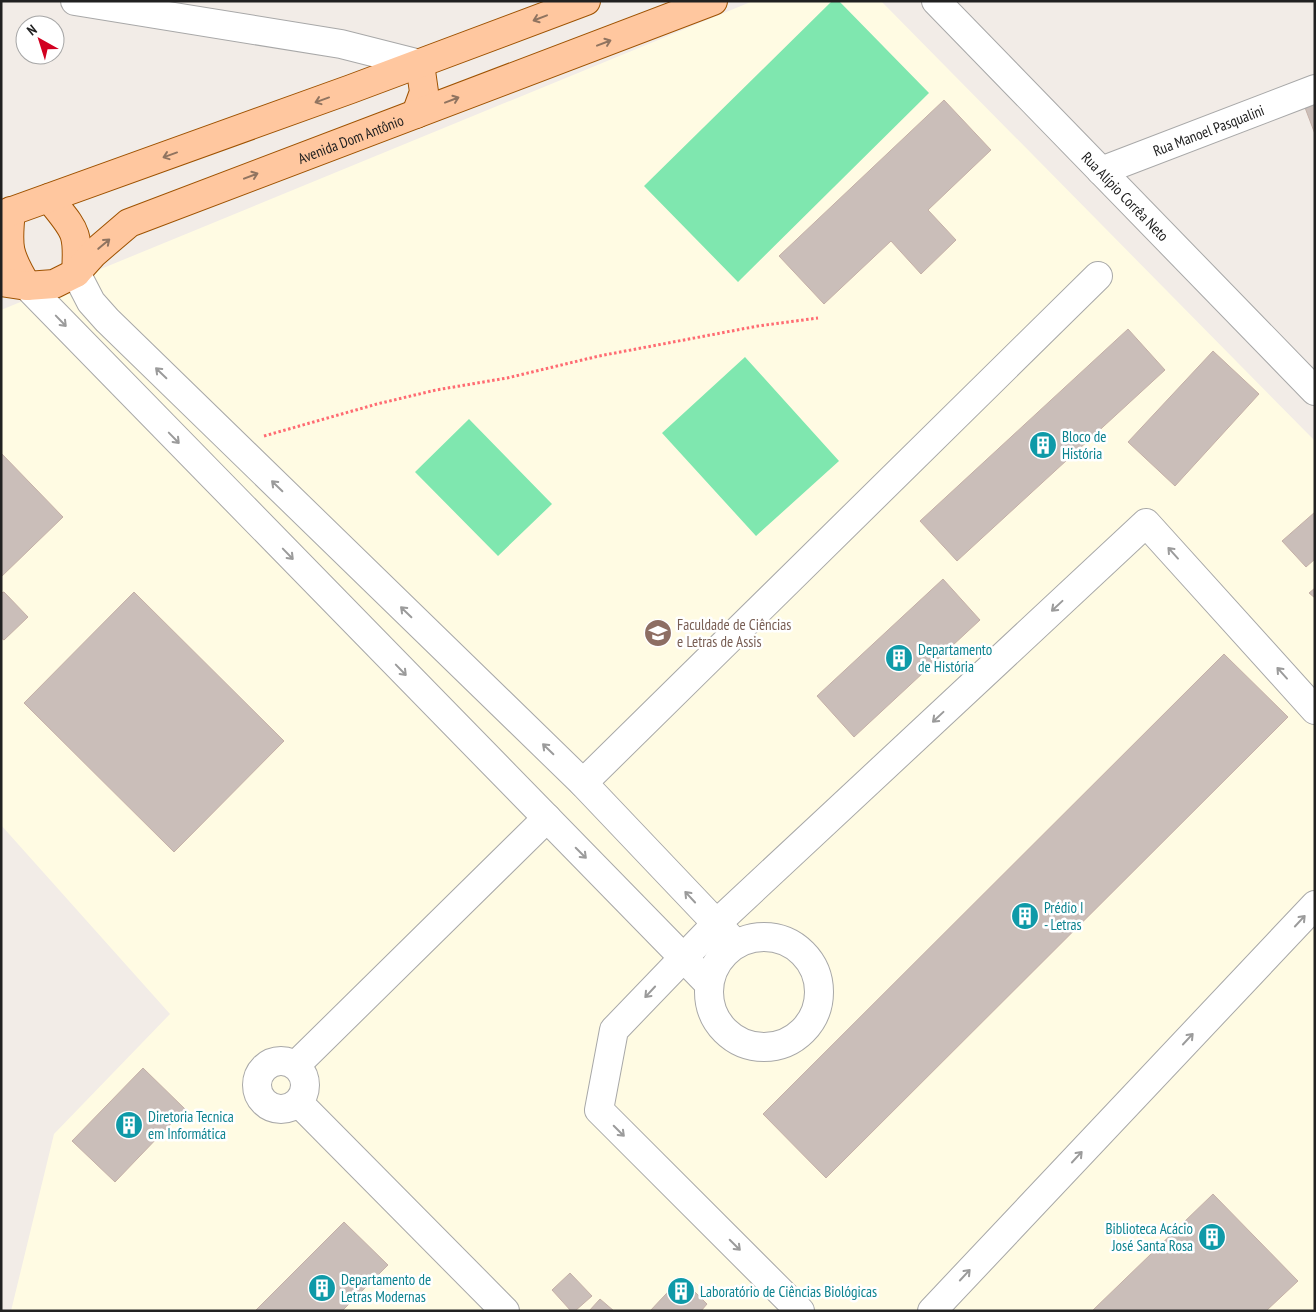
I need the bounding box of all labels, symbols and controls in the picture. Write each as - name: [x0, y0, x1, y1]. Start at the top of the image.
- one-way arrow: [533, 14, 548, 24]
- north arrow: [15, 15, 65, 65]
- text: N: [23, 21, 40, 39]
- one-way arrow: [596, 37, 611, 46]
- one-way arrow: [444, 95, 459, 104]
- one-way arrow: [315, 96, 331, 105]
- street label: Rua Manoel Pasqualini: [1150, 100, 1267, 160]
- street label: Avenida Dom Antônio: [295, 110, 406, 168]
- street label: Rua Alípio Corrêa Neto: [1078, 147, 1173, 245]
- one-way arrow: [162, 151, 178, 160]
- one-way arrow: [243, 171, 258, 181]
- one-way arrow: [98, 238, 111, 249]
- one-way arrow: [55, 315, 67, 328]
- one-way arrow: [154, 367, 167, 379]
- place label: Bloco de História: [1062, 427, 1106, 463]
- building icon: Bloco de História: [1028, 430, 1058, 460]
- one-way arrow: [168, 431, 180, 444]
- one-way arrow: [271, 480, 283, 492]
- one-way arrow: [1167, 546, 1179, 559]
- one-way arrow: [282, 548, 294, 560]
- one-way arrow: [1050, 600, 1063, 612]
- one-way arrow: [400, 606, 412, 618]
- place label: Faculdade de Ciências e Letras de Assis: [677, 615, 791, 651]
- school or university icon: Faculdade de Ciências e Letras de Assis: [643, 618, 673, 648]
- place label: Departamento de História: [918, 640, 992, 676]
- building icon: Departamento de História: [884, 643, 914, 673]
- one-way arrow: [395, 664, 408, 676]
- one-way arrow: [1276, 667, 1288, 680]
- one-way arrow: [932, 711, 944, 723]
- one-way arrow: [542, 743, 554, 755]
- one-way arrow: [575, 847, 587, 859]
- one-way arrow: [684, 890, 696, 903]
- place label: Prédio I - Letras: [1044, 898, 1084, 934]
- building icon: Prédio I - Letras: [1010, 901, 1040, 931]
- one-way arrow: [1294, 915, 1306, 927]
- one-way arrow: [644, 986, 656, 999]
- one-way arrow: [1182, 1033, 1194, 1045]
- place label: Diretoria Tecnica em Informática: [148, 1107, 234, 1143]
- building icon: Diretoria Tecnica em Informática: [114, 1110, 144, 1140]
- one-way arrow: [613, 1124, 625, 1136]
- one-way arrow: [1071, 1151, 1083, 1164]
- place label: Biblioteca Acácio José Santa Rosa: [1105, 1219, 1193, 1255]
- building icon: Biblioteca Acácio José Santa Rosa: [1197, 1222, 1227, 1252]
- one-way arrow: [728, 1239, 741, 1251]
- one-way arrow: [959, 1269, 971, 1282]
- place label: Departamento de Letras Modernas: [341, 1270, 431, 1306]
- building icon: Departamento de Letras Modernas: [307, 1273, 337, 1303]
- building icon: Laboratório de Ciências Biológicas: [666, 1276, 696, 1306]
- place label: Laboratório de Ciências Biológicas: [700, 1282, 877, 1301]

